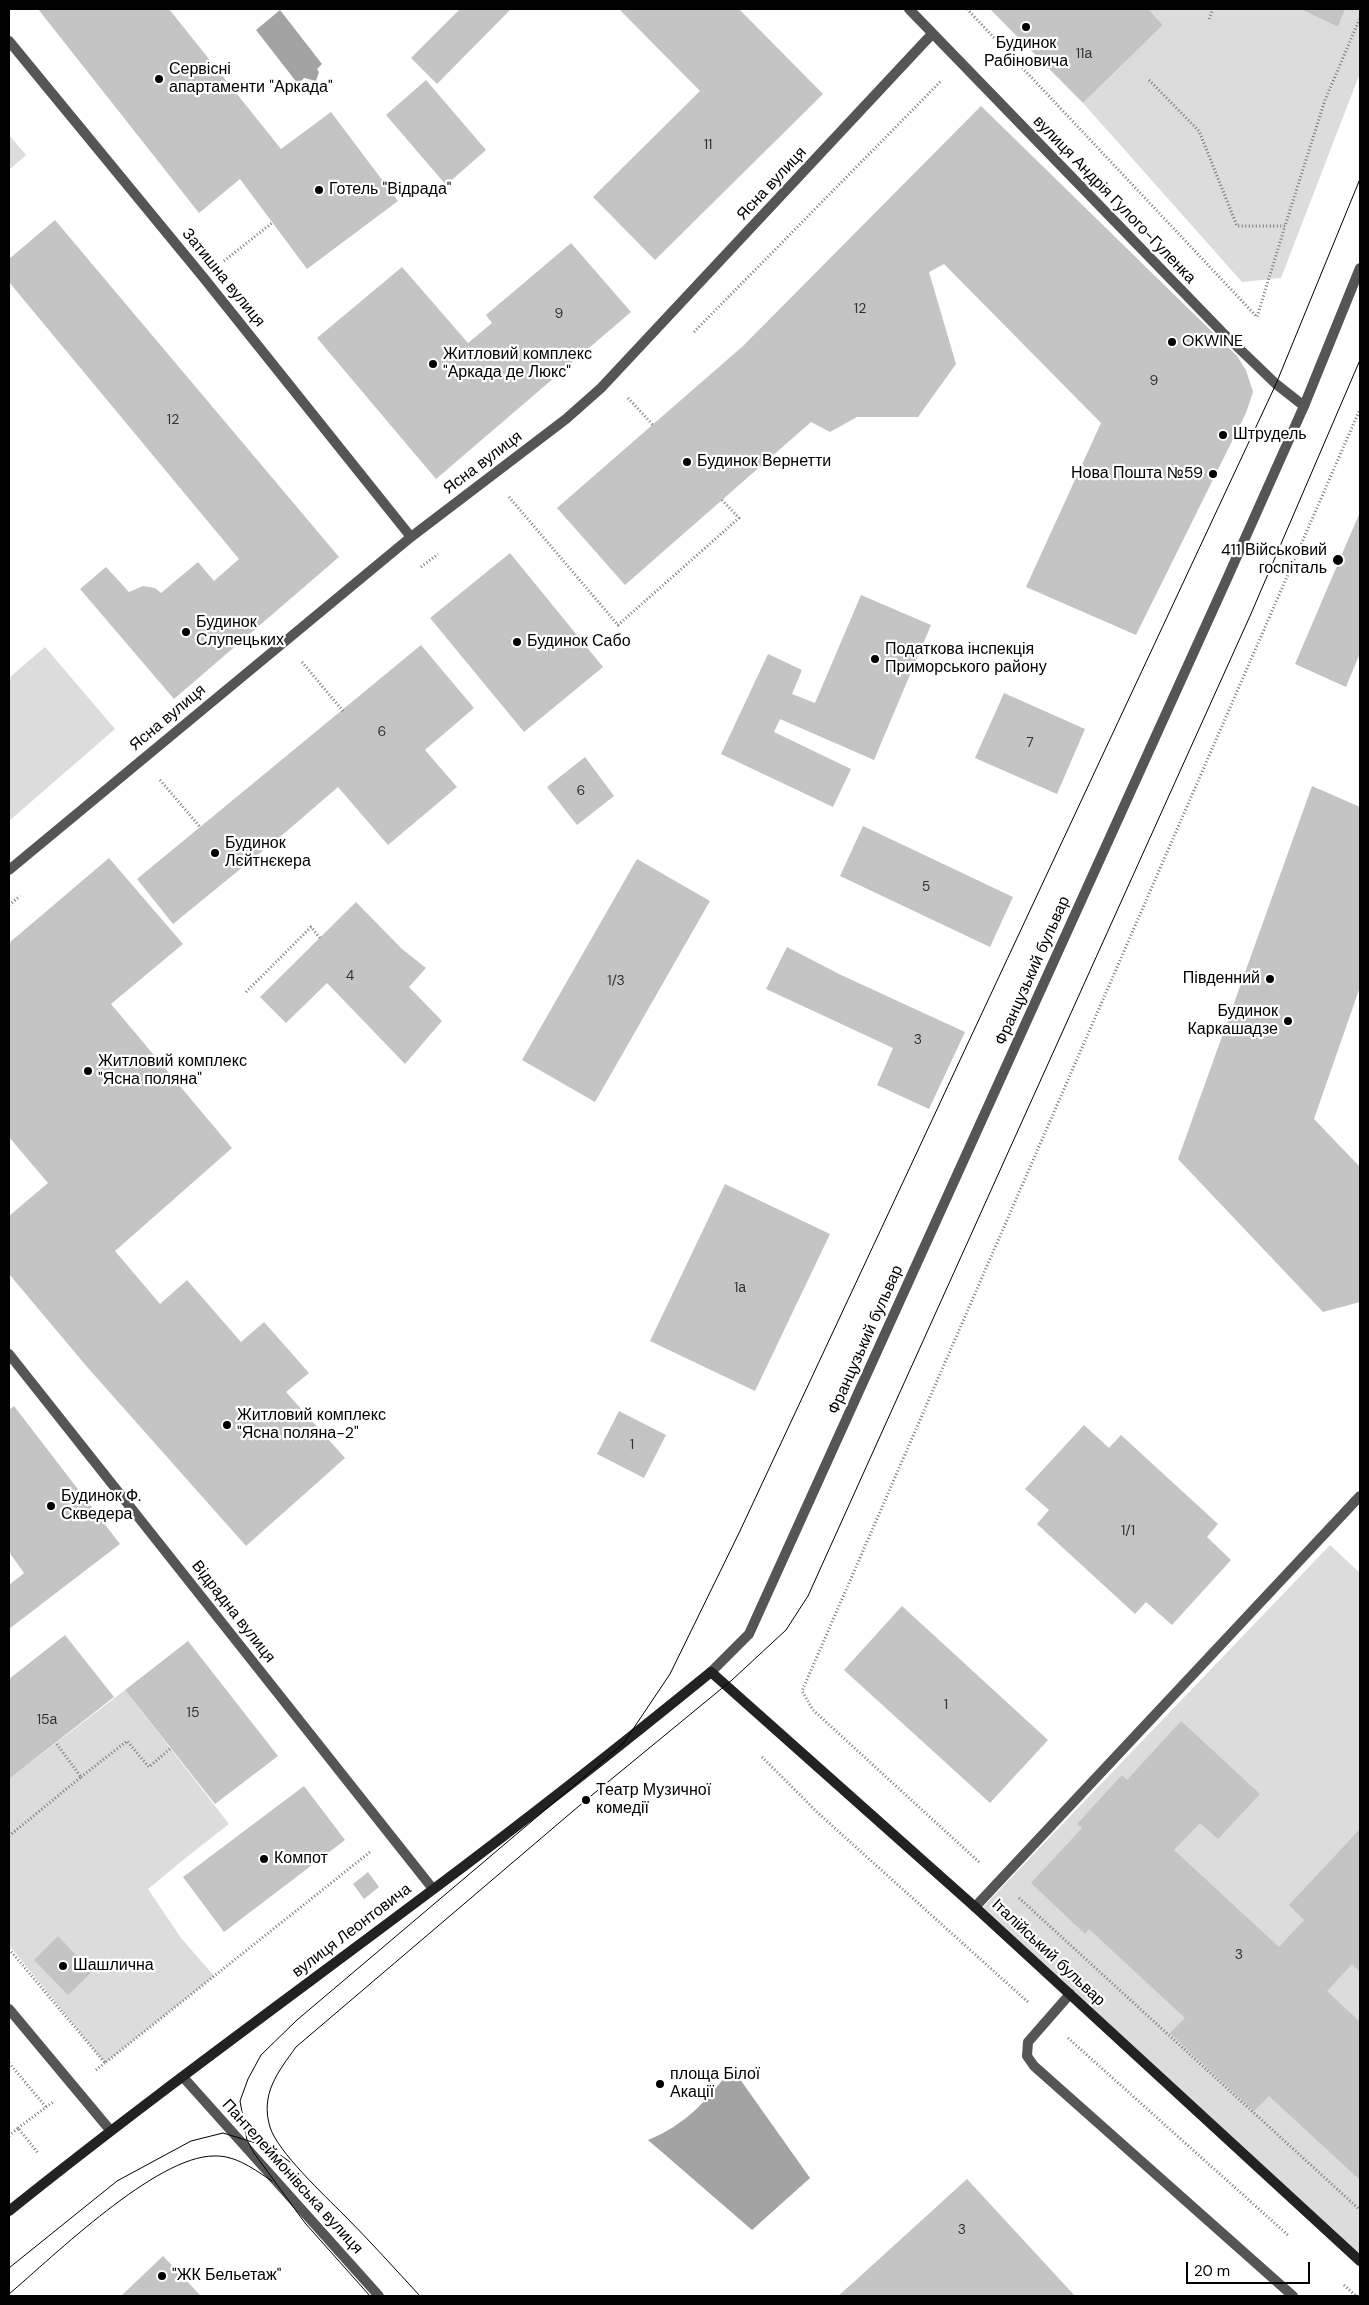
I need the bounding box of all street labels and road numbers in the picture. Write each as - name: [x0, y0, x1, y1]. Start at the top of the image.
- street label: вулиця Андрія Гулого-Гуленка: [1029, 112, 1199, 288]
- street label: Ясна вулиця: [733, 143, 811, 225]
- street label: Затишна вулиця: [177, 225, 269, 331]
- street label: Ясна вулиця: [440, 427, 526, 499]
- street label: Ясна вулиця: [126, 681, 210, 755]
- street label: Французький бульвар: [991, 894, 1075, 1048]
- street label: Французький бульвар: [824, 1263, 908, 1417]
- street label: Відрадна вулиця: [187, 1557, 279, 1667]
- street label: вулиця Леонтовича: [289, 1880, 415, 1982]
- street label: Італійський бульвар: [987, 1895, 1109, 2011]
- street label: Пантелеймонівська вулиця: [218, 2096, 366, 2258]

